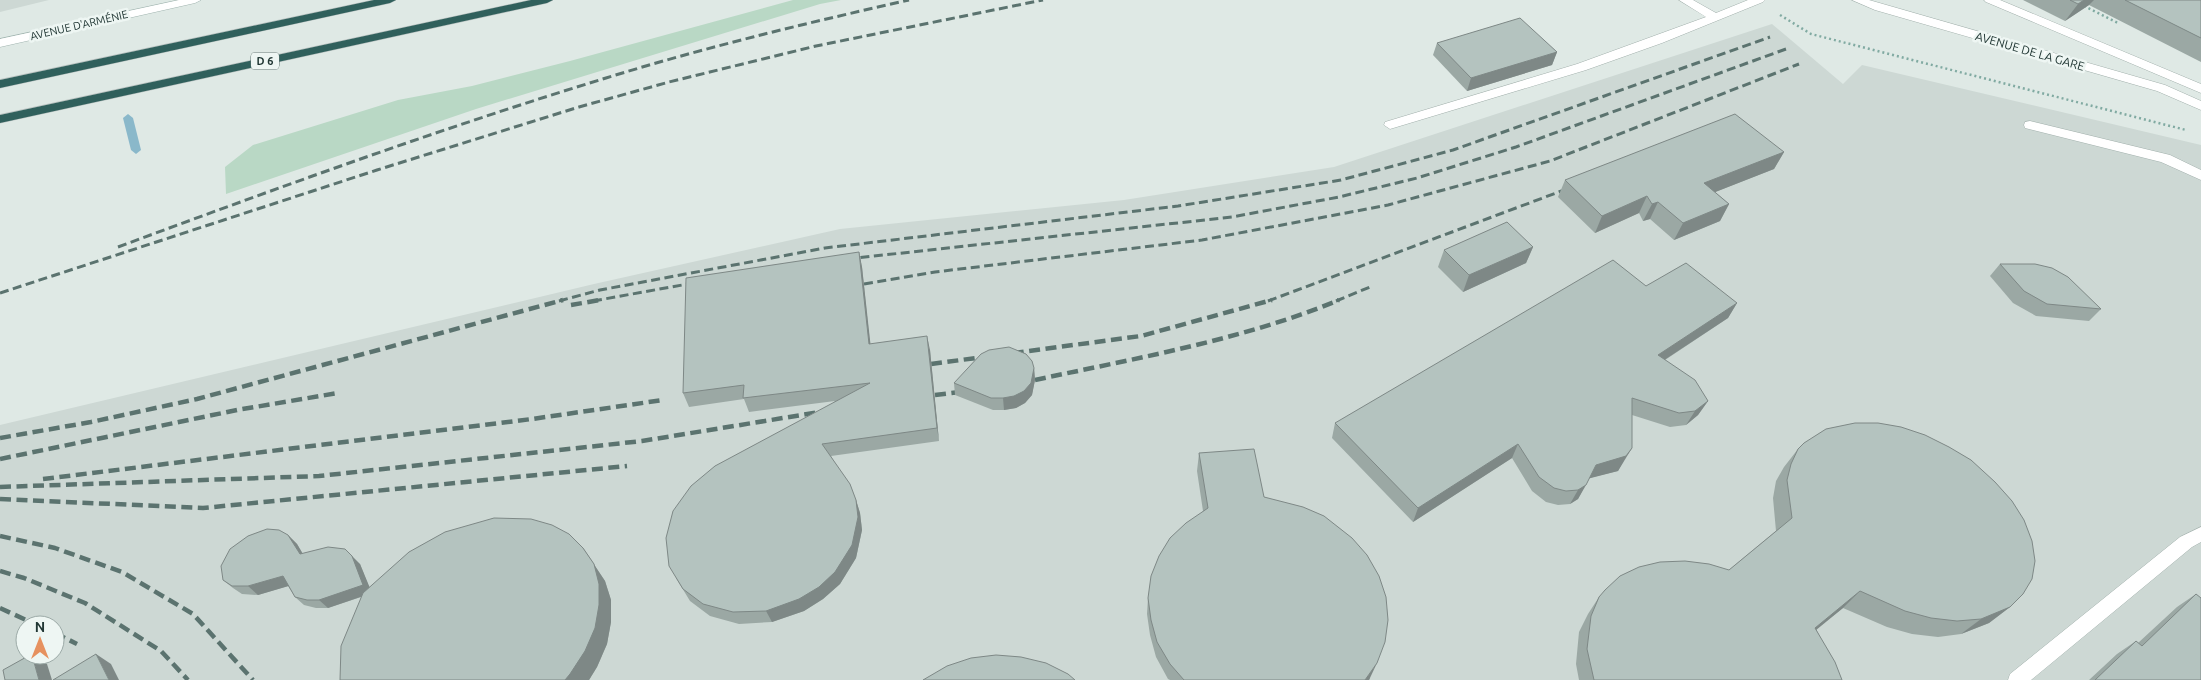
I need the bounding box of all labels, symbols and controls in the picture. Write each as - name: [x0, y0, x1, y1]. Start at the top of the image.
- street label: AVENUE D'ARMÉNIE: [29, 7, 129, 42]
- street label: AVENUE DE LA GARE: [1974, 29, 2086, 73]
- road number: D 6: [251, 52, 279, 70]
- north arrow: [15, 615, 65, 665]
- text: N: [35, 619, 45, 635]

